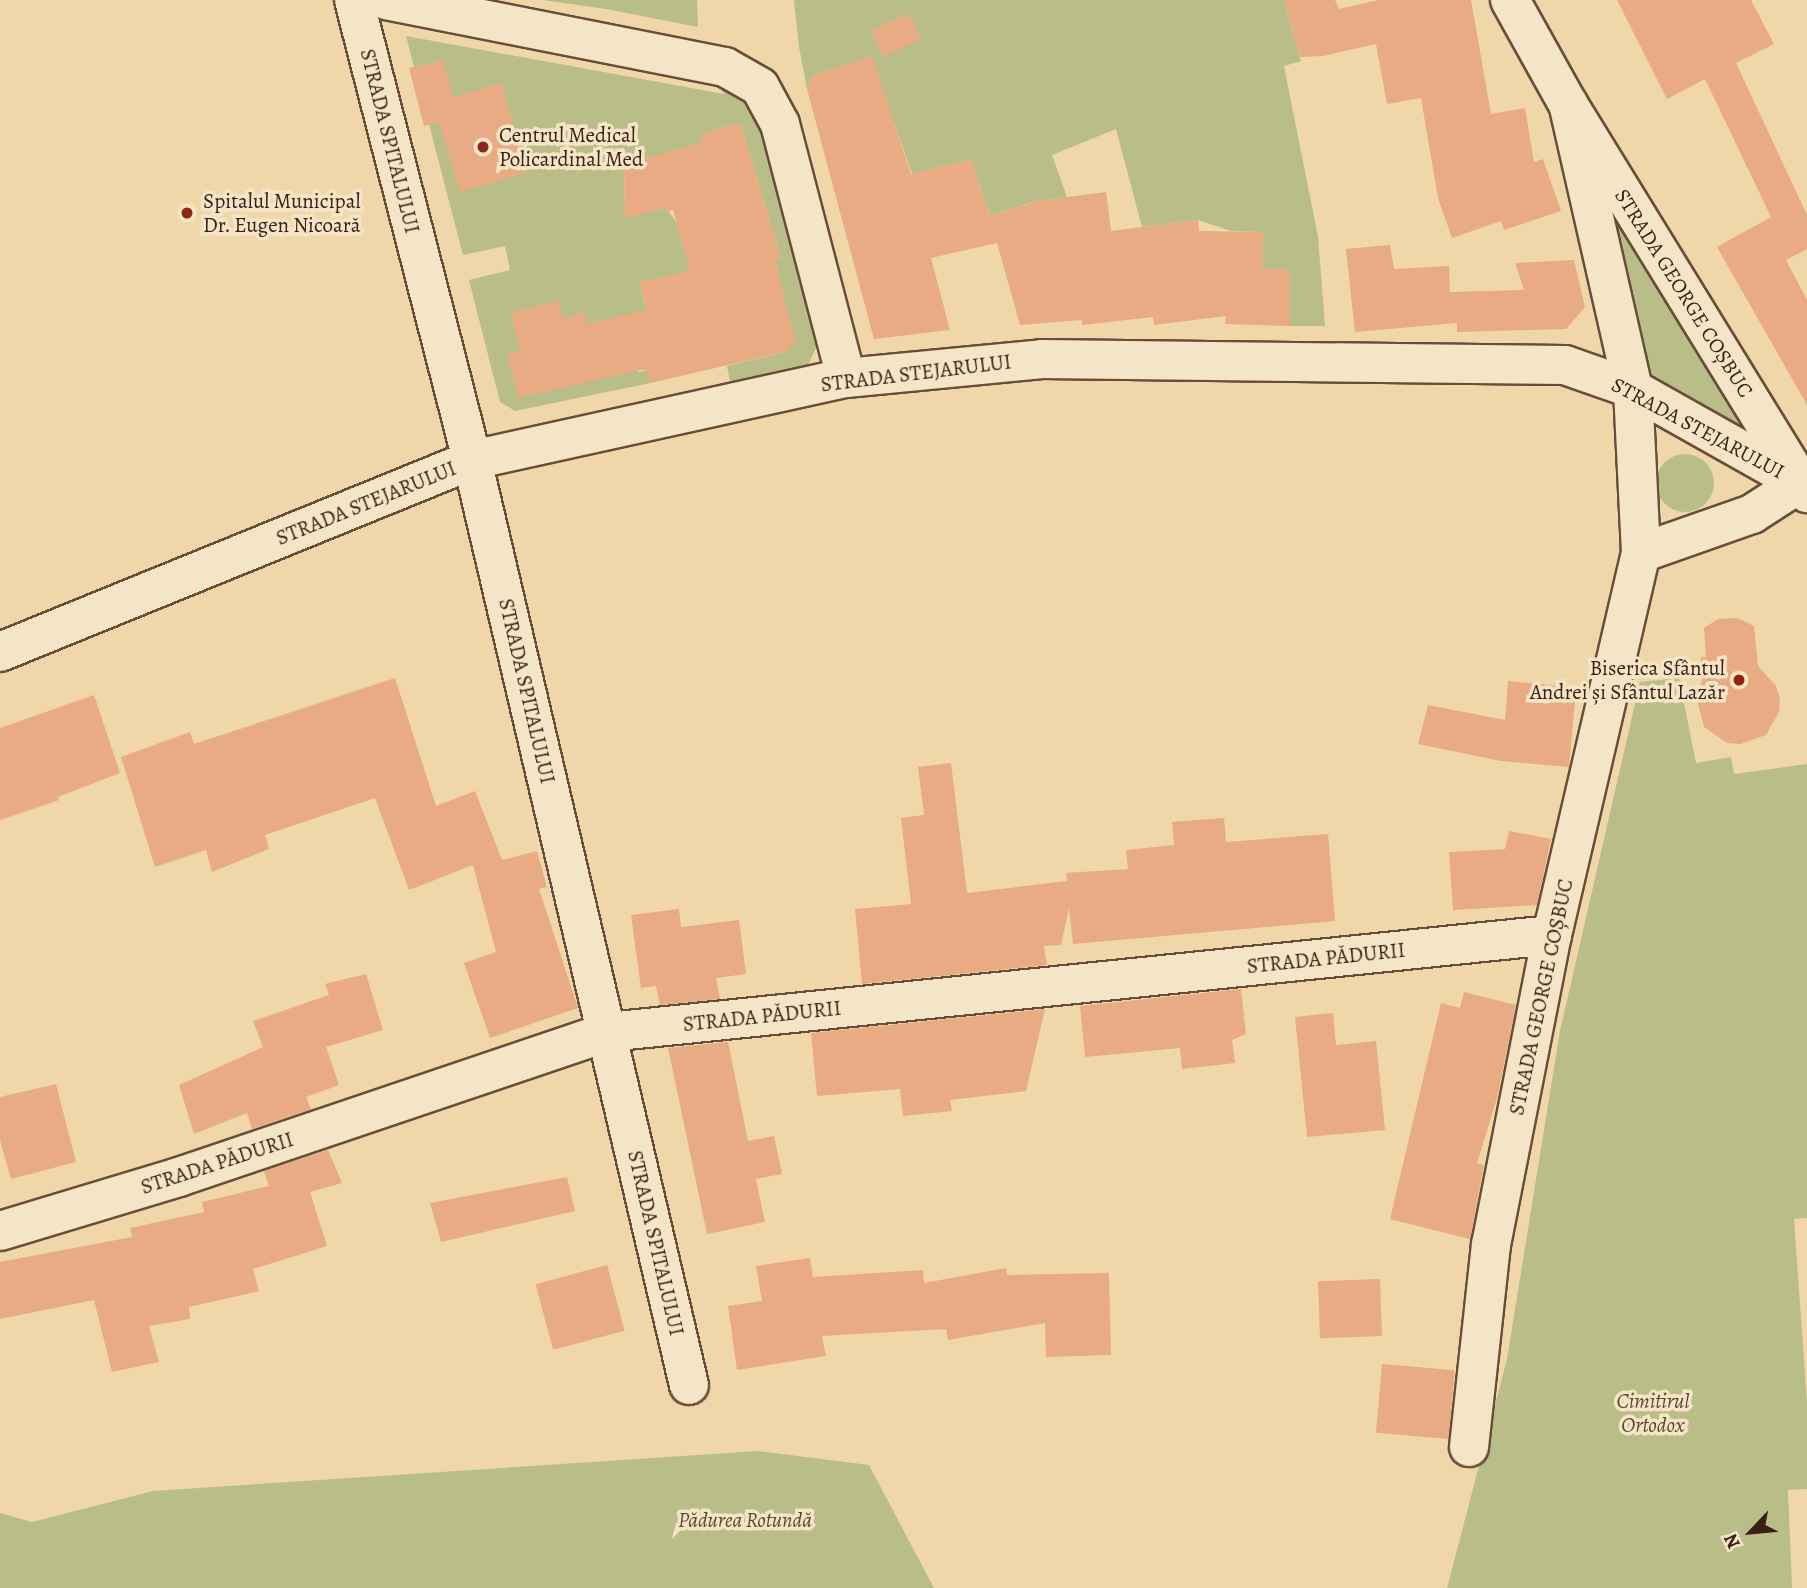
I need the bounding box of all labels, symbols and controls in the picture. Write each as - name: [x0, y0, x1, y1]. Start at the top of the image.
- street label: STRADA SPITALULUI: [355, 46, 425, 236]
- place label: Centrul Medical Policardinal Med: [499, 122, 643, 172]
- marker: Centrul Medical Policardinal Med: [473, 137, 493, 157]
- street label: STRADA GEORGE COȘBUC: [1609, 184, 1759, 402]
- place label: Spitalul Municipal Dr. Eugen Nicoară: [203, 188, 361, 238]
- marker: Spitalul Municipal Dr. Eugen Nicoară: [177, 203, 197, 223]
- street label: STRADA STEJARULUI: [819, 349, 1013, 397]
- street label: STRADA STEJARULUI: [1607, 372, 1789, 484]
- street label: STRADA STEJARULUI: [272, 455, 460, 551]
- street label: STRADA SPITALULUI: [493, 596, 561, 786]
- place label: Biserica Sfântul Andrei și Sfântul Lazăr: [1530, 655, 1725, 705]
- marker: Biserica Sfântul Andrei și Sfântul Lazăr: [1731, 672, 1747, 688]
- street label: STRADA GEORGE COȘBUC: [1504, 877, 1578, 1117]
- street label: STRADA PĂDURII: [1246, 937, 1406, 979]
- street label: STRADA PĂDURII: [682, 995, 842, 1037]
- street label: STRADA PĂDURII: [137, 1126, 297, 1200]
- street label: STRADA SPITALULUI: [622, 1148, 690, 1338]
- park label: Cimitirul Ortodox: [1616, 1388, 1690, 1438]
- north arrow: [1716, 1497, 1786, 1567]
- park label: Pădurea Rotundă: [678, 1507, 812, 1533]
- text: N: [1717, 1529, 1747, 1553]

